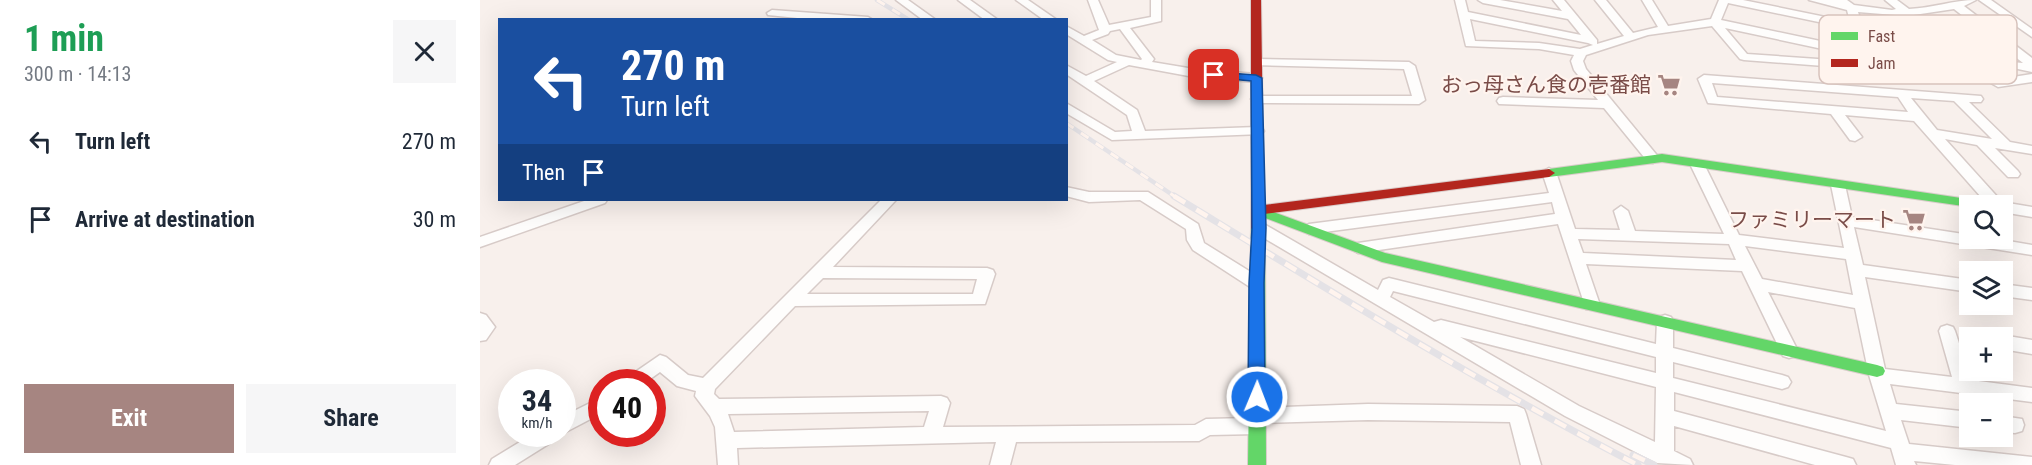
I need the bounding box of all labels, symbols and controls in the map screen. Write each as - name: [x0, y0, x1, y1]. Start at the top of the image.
- legend: [1819, 15, 2017, 84]
- text: 1 min: [24, 18, 104, 60]
- button: close: [393, 20, 456, 83]
- text: Fast: [1868, 27, 1895, 46]
- text: 270 m: [621, 41, 726, 90]
- icon: left: [522, 42, 600, 120]
- pin: [1188, 49, 1239, 100]
- text: Jam: [1868, 54, 1895, 73]
- icon: arrive: [1197, 58, 1230, 91]
- text: 300 m · 14:13: [24, 62, 131, 86]
- supermarket icon: おっ母さん食の壱番館: [1656, 72, 1682, 98]
- place label: おっ母さん食の壱番館: [1441, 73, 1651, 97]
- text: Turn left: [621, 91, 710, 123]
- icon: left: [24, 125, 57, 158]
- text: Turn left: [75, 129, 150, 154]
- text: 270 m: [402, 129, 456, 154]
- icon: arrive: [577, 156, 610, 189]
- text: Then: [522, 160, 565, 185]
- map controls: [1959, 195, 2013, 447]
- button: search: [1959, 195, 2013, 249]
- icon: arrive: [24, 203, 57, 236]
- text: Arrive at destination: [75, 207, 255, 232]
- text: 30 m: [413, 207, 456, 232]
- supermarket icon: ファミリーマート: [1901, 207, 1927, 233]
- place label: ファミリーマート: [1728, 208, 1896, 232]
- button: layers: [1959, 261, 2013, 315]
- button: +: [1959, 327, 2013, 381]
- position arrow: [1225, 365, 1289, 429]
- speed limit sign: 40: [588, 369, 666, 447]
- text: 34: [522, 383, 552, 418]
- button: Exit: [24, 384, 234, 453]
- button: Share: [246, 384, 456, 453]
- button: −: [1959, 393, 2013, 447]
- text: km/h: [522, 414, 552, 432]

